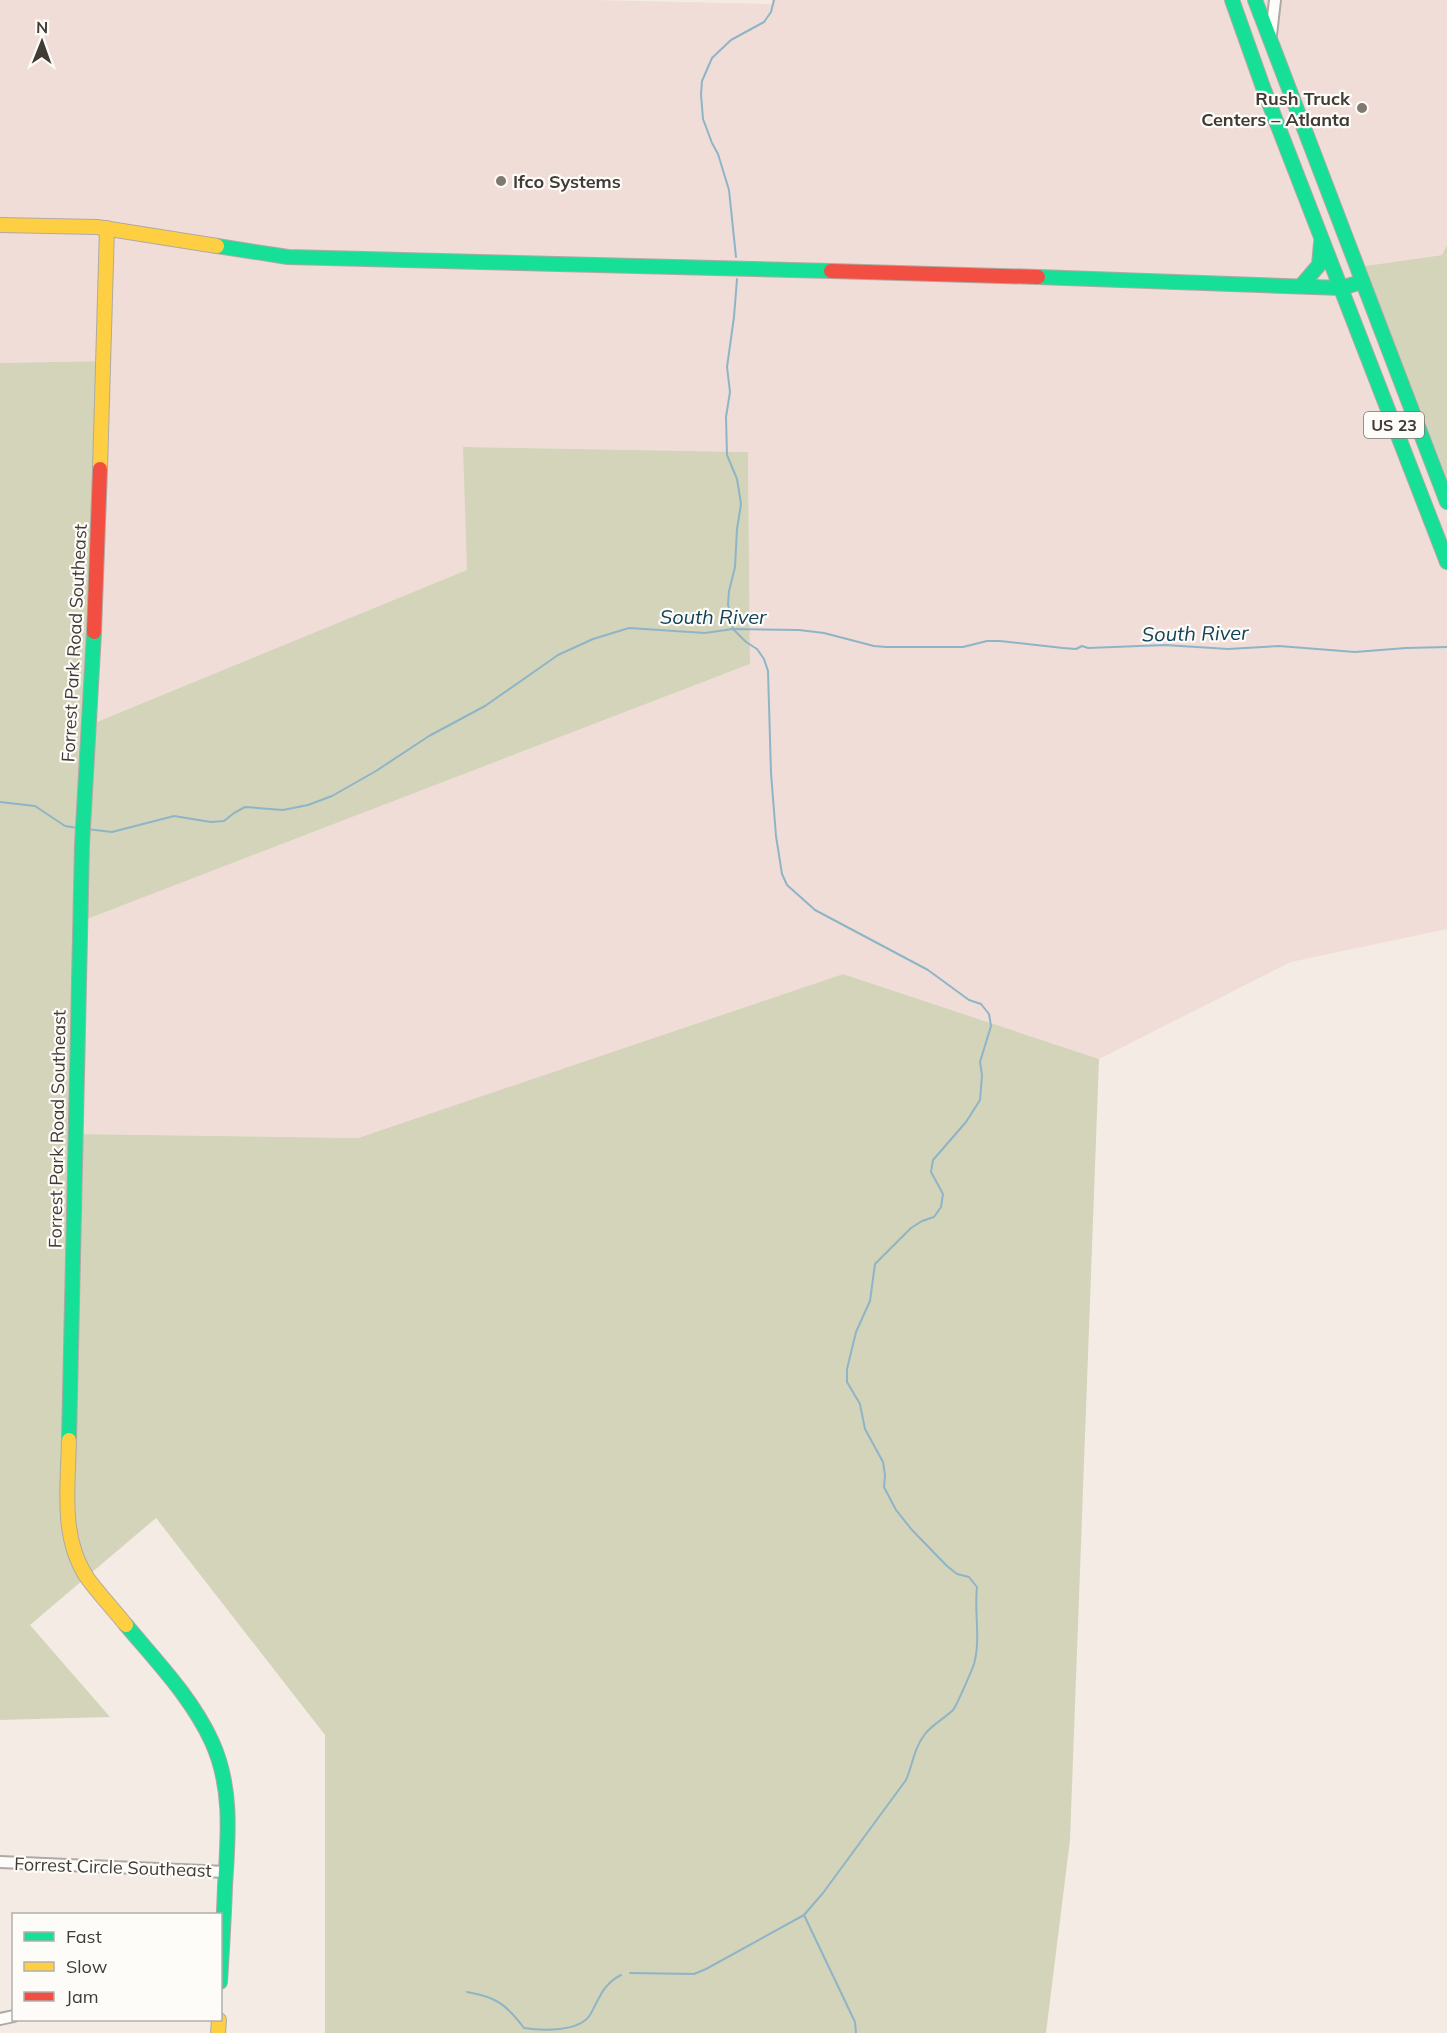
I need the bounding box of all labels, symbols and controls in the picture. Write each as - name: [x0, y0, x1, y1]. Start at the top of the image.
- north arrow: [12, 12, 72, 72]
- text: N: [36, 17, 48, 37]
- place label: Rush Truck Centers – Atlanta: [1201, 87, 1351, 131]
- marker: Rush Truck Centers – Atlanta: [1355, 101, 1369, 115]
- place label: Ifco Systems: [513, 170, 621, 193]
- marker: Ifco Systems: [494, 174, 508, 188]
- road number: US 23: [1364, 412, 1424, 438]
- street label: Forrest Park Road Southeast: [56, 523, 92, 763]
- water label: South River: [660, 604, 767, 629]
- water label: South River: [1142, 620, 1249, 646]
- street label: Forrest Park Road Southeast: [43, 1010, 71, 1248]
- street label: Forrest Circle Southeast: [14, 1852, 212, 1882]
- legend: [12, 1913, 222, 2021]
- text: Fast: [66, 1925, 102, 1948]
- text: Slow: [66, 1955, 108, 1978]
- text: Jam: [66, 1985, 99, 2008]

